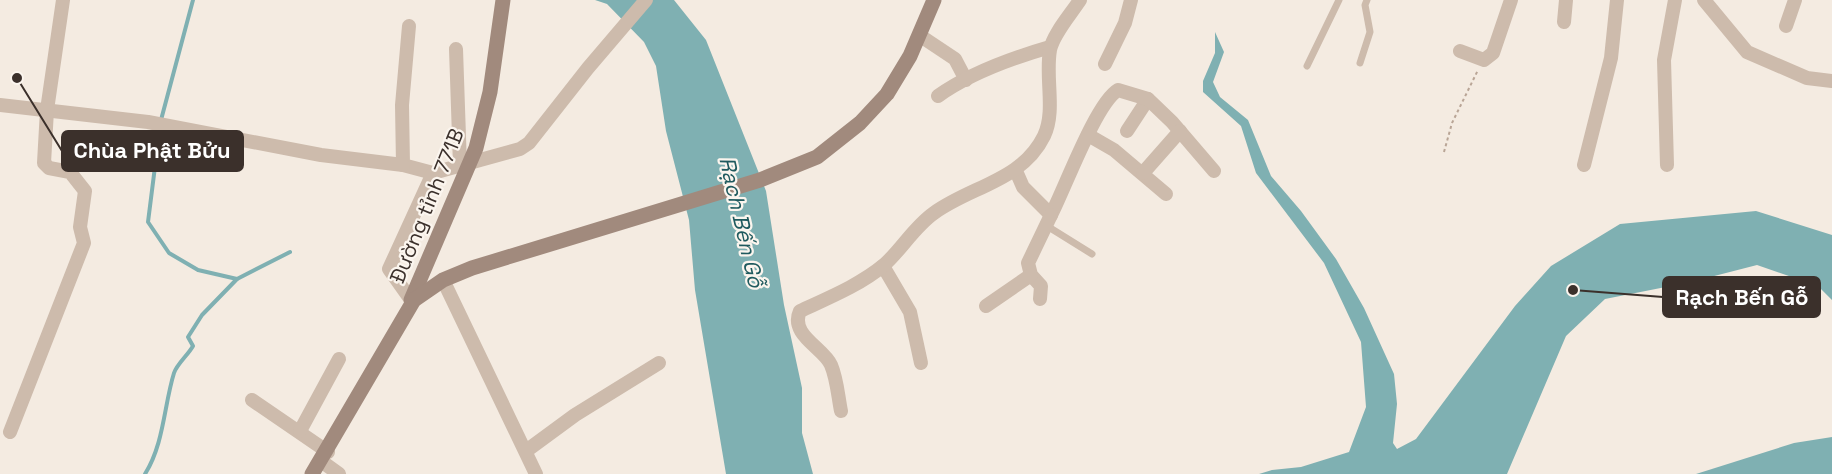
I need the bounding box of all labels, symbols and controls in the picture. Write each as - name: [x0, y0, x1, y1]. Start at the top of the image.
- street label: Đường tỉnh 771B: [383, 125, 470, 287]
- callout: Chùa Phật Bửu: [62, 131, 243, 171]
- text: Chùa Phật Bửu: [74, 136, 231, 164]
- water label: Rạch Bến Gỗ: [713, 154, 771, 291]
- callout: Rạch Bến Gỗ: [1663, 277, 1820, 317]
- text: Rạch Bến Gỗ: [1676, 283, 1808, 311]

